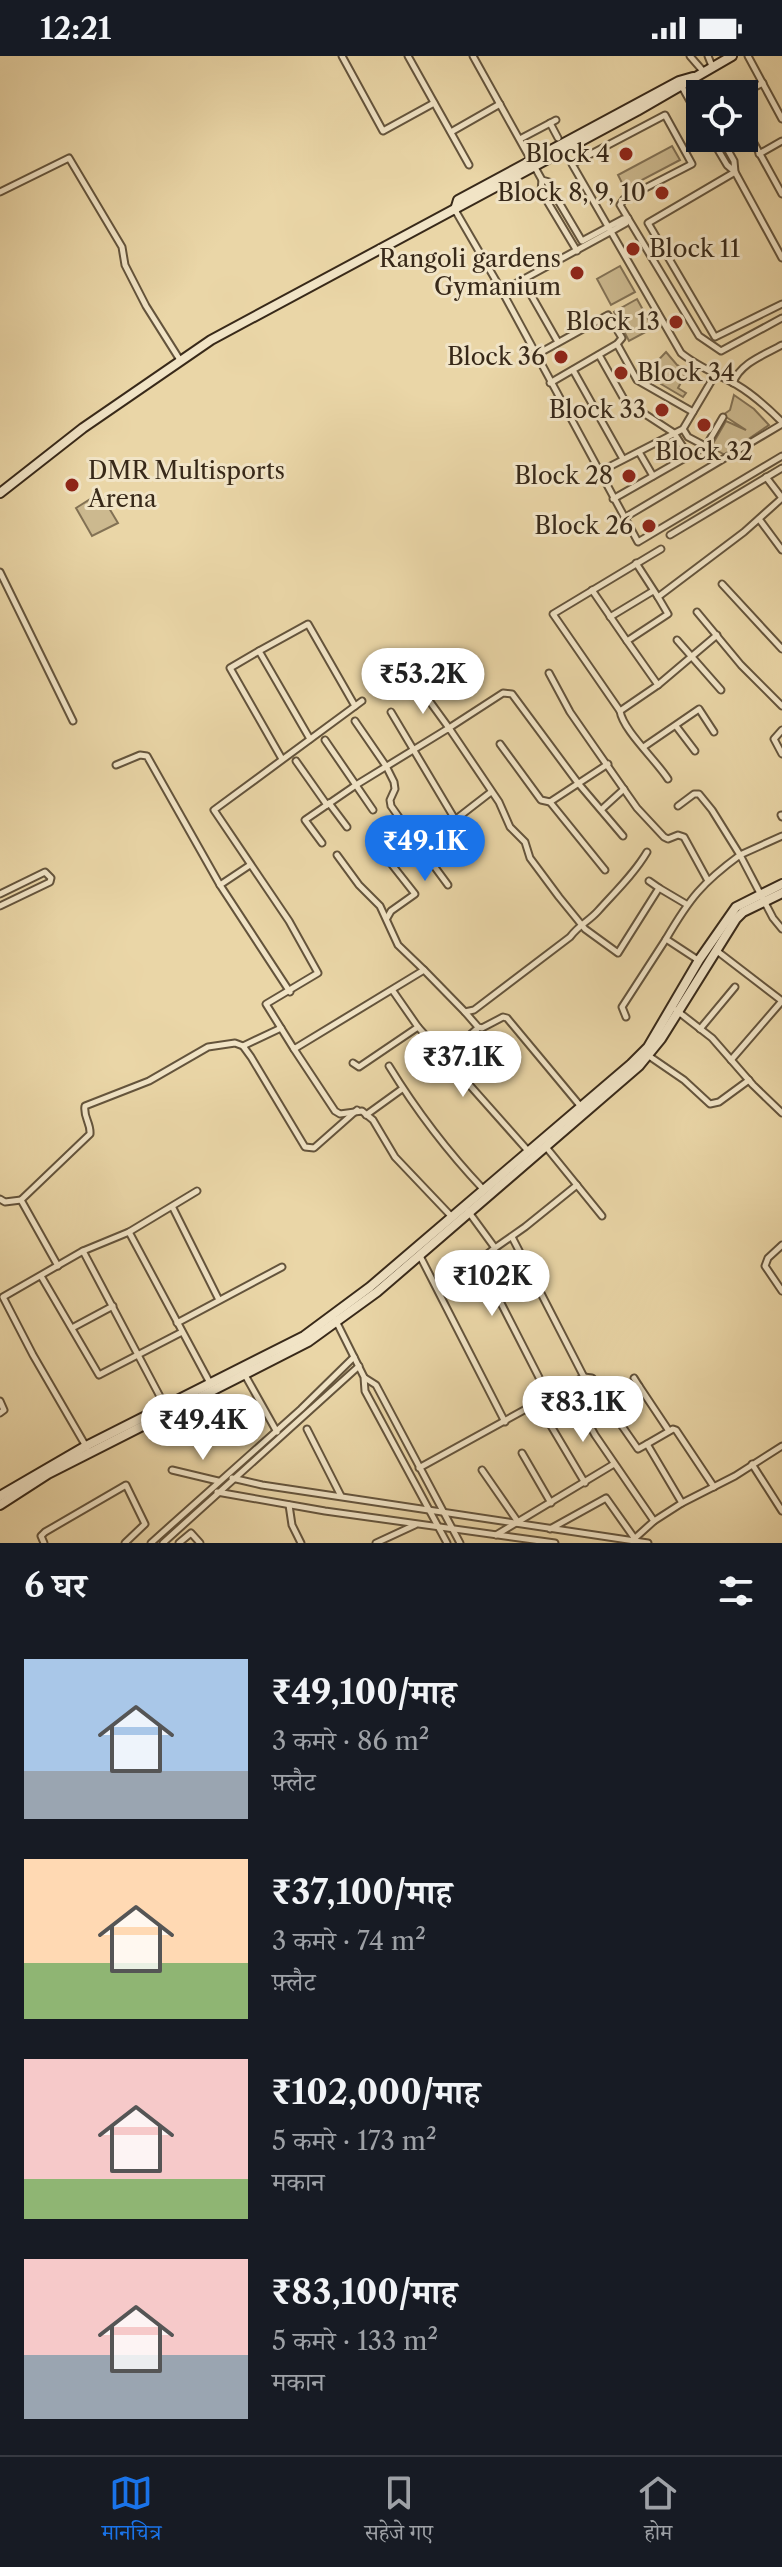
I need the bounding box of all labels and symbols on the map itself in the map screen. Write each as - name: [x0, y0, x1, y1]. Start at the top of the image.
- place label: Block 4: [525, 139, 610, 168]
- marker: Block 4: [617, 145, 635, 163]
- place label: Block 8, 9, 10: [497, 178, 646, 207]
- marker: Block 8, 9, 10: [653, 184, 671, 202]
- place label: Block 11: [649, 234, 740, 263]
- marker: Block 11: [624, 240, 642, 258]
- place label: Rangoli gardens Gymanium: [379, 244, 561, 301]
- marker: Rangoli gardens Gymanium: [568, 264, 586, 282]
- place label: Block 13: [566, 307, 660, 336]
- marker: Block 13: [667, 313, 685, 331]
- place label: Block 36: [447, 342, 545, 371]
- marker: Block 36: [552, 348, 570, 366]
- place label: Block 34: [637, 358, 735, 387]
- marker: Block 34: [612, 364, 630, 382]
- place label: Block 33: [549, 395, 646, 424]
- marker: Block 33: [653, 401, 671, 419]
- marker: Block 32: [695, 416, 713, 434]
- place label: Block 32: [655, 437, 753, 466]
- place label: DMR Multisports Arena: [87, 456, 285, 513]
- place label: Block 28: [514, 461, 613, 490]
- marker: Block 28: [620, 467, 638, 485]
- marker: DMR Multisports Arena: [63, 476, 81, 494]
- place label: Block 26: [534, 511, 633, 540]
- marker: Block 26: [640, 517, 658, 535]
- pin: ₹53.2K: [358, 648, 488, 716]
- pin: ₹49.1K: [360, 815, 490, 883]
- pin: ₹37.1K: [398, 1031, 528, 1099]
- pin: ₹102K: [436, 1250, 548, 1318]
- pin: ₹83.1K: [518, 1376, 648, 1444]
- pin: ₹49.4K: [138, 1394, 268, 1462]

